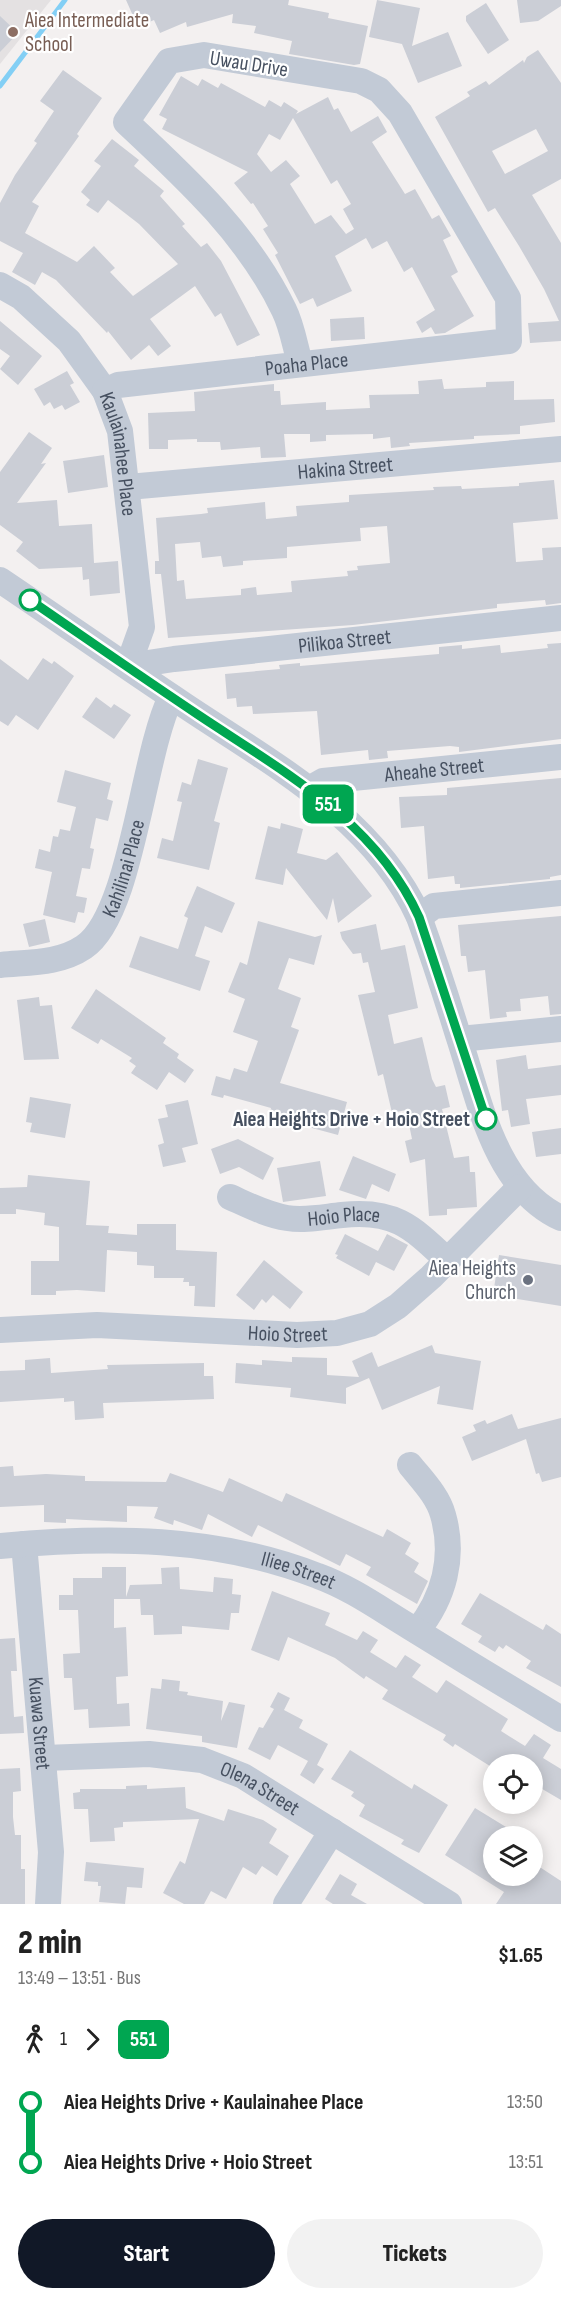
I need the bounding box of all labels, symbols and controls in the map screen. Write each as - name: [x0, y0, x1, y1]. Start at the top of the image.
- place label: Aiea Intermediate School: [24, 8, 149, 57]
- marker: Aiea Intermediate School: [6, 25, 20, 39]
- street label: Uwau Drive: [208, 45, 290, 83]
- street label: Poaha Place: [263, 347, 350, 381]
- street label: Kaulainahee Place: [94, 388, 142, 517]
- street label: Hakina Street: [297, 451, 394, 485]
- unlabelled marker: [19, 589, 41, 611]
- street label: Pilikoa Street: [297, 624, 392, 658]
- street label: Aheahe Street: [382, 752, 485, 787]
- line badge: 551: [294, 784, 362, 824]
- text: 551: [315, 792, 341, 817]
- street label: Kahilinai Place: [97, 817, 150, 921]
- place label: Aiea Heights Drive + Hoio Street: [232, 1107, 470, 1132]
- marker: Aiea Heights Drive + Hoio Street: [475, 1108, 497, 1130]
- street label: Hoio Place: [306, 1201, 382, 1231]
- place label: Aiea Heights Church: [428, 1256, 516, 1305]
- marker: Aiea Heights Church: [521, 1273, 535, 1287]
- street label: Hoio Street: [247, 1320, 328, 1348]
- street label: Iliee Street: [259, 1546, 340, 1594]
- street label: Kuawa Street: [23, 1676, 56, 1771]
- map controls: [483, 1754, 543, 1886]
- button: locate: [483, 1754, 543, 1814]
- street label: Olena Street: [217, 1756, 304, 1821]
- button: layers: [483, 1826, 543, 1886]
- text: 2 min: [18, 1923, 82, 1963]
- text: $1.65: [498, 1942, 543, 1969]
- text: 13:49 – 13:51 · Bus: [18, 1966, 141, 1990]
- icon: walk: [18, 2023, 51, 2056]
- icon: forward: [76, 2023, 109, 2056]
- text: 1: [60, 2027, 67, 2051]
- text: 551: [130, 2027, 157, 2052]
- text: Aiea Heights Drive + Kaulainahee Place: [64, 2089, 363, 2116]
- text: 13:50: [507, 2090, 543, 2114]
- text: Aiea Heights Drive + Hoio Street: [64, 2149, 312, 2176]
- text: 13:51: [509, 2150, 543, 2174]
- button: Start: [18, 2219, 275, 2288]
- button: Tickets: [287, 2219, 543, 2288]

